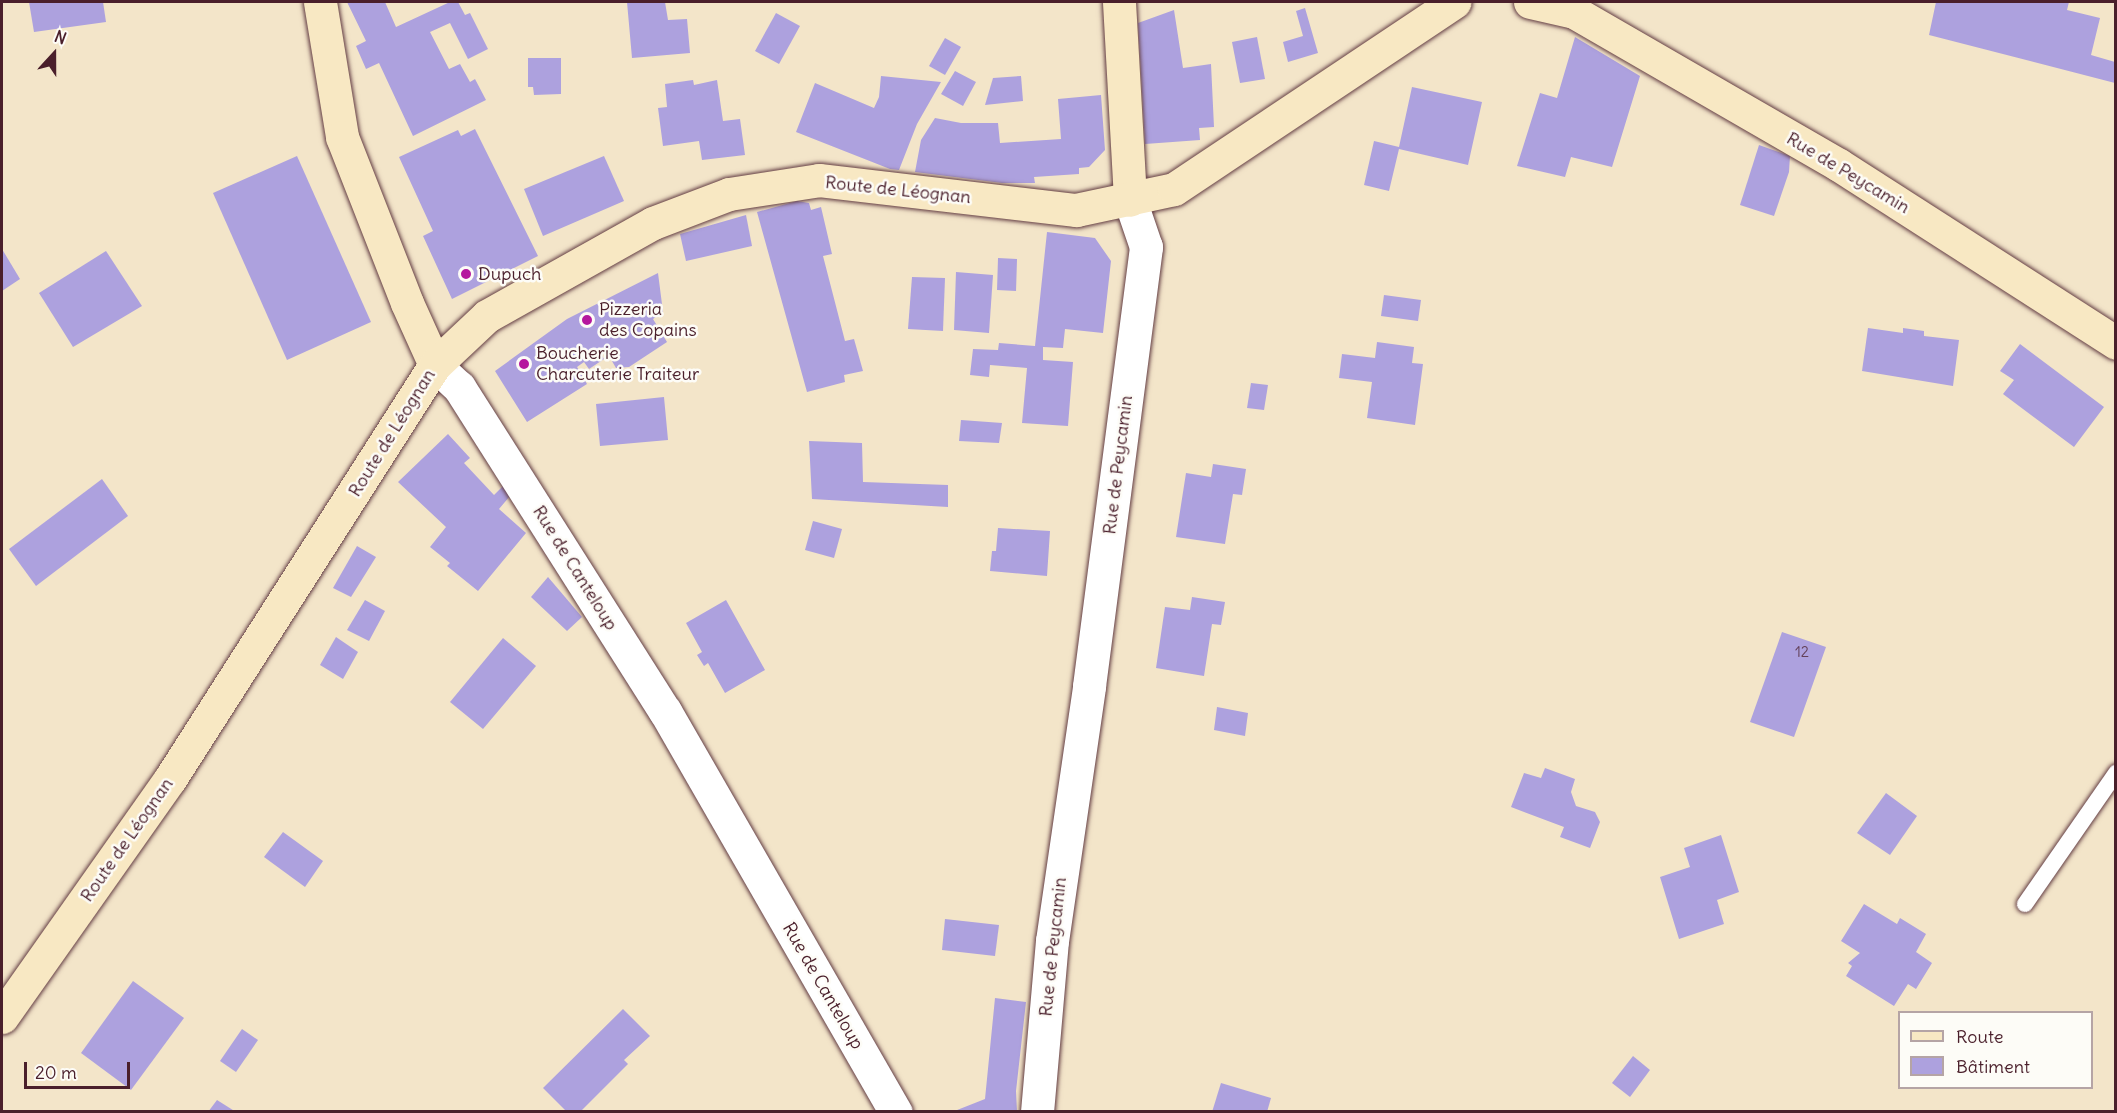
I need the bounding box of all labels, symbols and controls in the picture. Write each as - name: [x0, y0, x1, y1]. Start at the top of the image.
- north arrow: [24, 24, 84, 84]
- text: N: [52, 26, 69, 49]
- street label: Rue de Peycamin: [1783, 128, 1913, 218]
- street label: Route de Léognan: [824, 172, 972, 208]
- place label: Dupuch: [478, 263, 542, 285]
- marker: Dupuch: [459, 267, 473, 281]
- place label: Pizzeria des Copains: [599, 299, 697, 342]
- marker: Pizzeria des Copains: [580, 313, 594, 327]
- place label: Boucherie Charcuterie Traiteur: [536, 343, 699, 386]
- marker: Boucherie Charcuterie Traiteur: [517, 357, 531, 371]
- street label: Route de Léognan: [344, 365, 440, 501]
- street label: Rue de Peycamin: [1099, 394, 1137, 536]
- street label: Rue de Canteloup: [528, 502, 622, 634]
- house number: 12: [1795, 643, 1809, 661]
- street label: Route de Léognan: [76, 774, 178, 906]
- street label: Rue de Peycamin: [1035, 876, 1071, 1018]
- street label: Rue de Canteloup: [778, 919, 868, 1053]
- legend: [1898, 1011, 2093, 1089]
- text: Route: [1956, 1025, 2004, 1048]
- scale bar: [27, 1050, 134, 1088]
- text: Bâtiment: [1956, 1055, 2030, 1078]
- text: 20 m: [35, 1061, 77, 1084]

